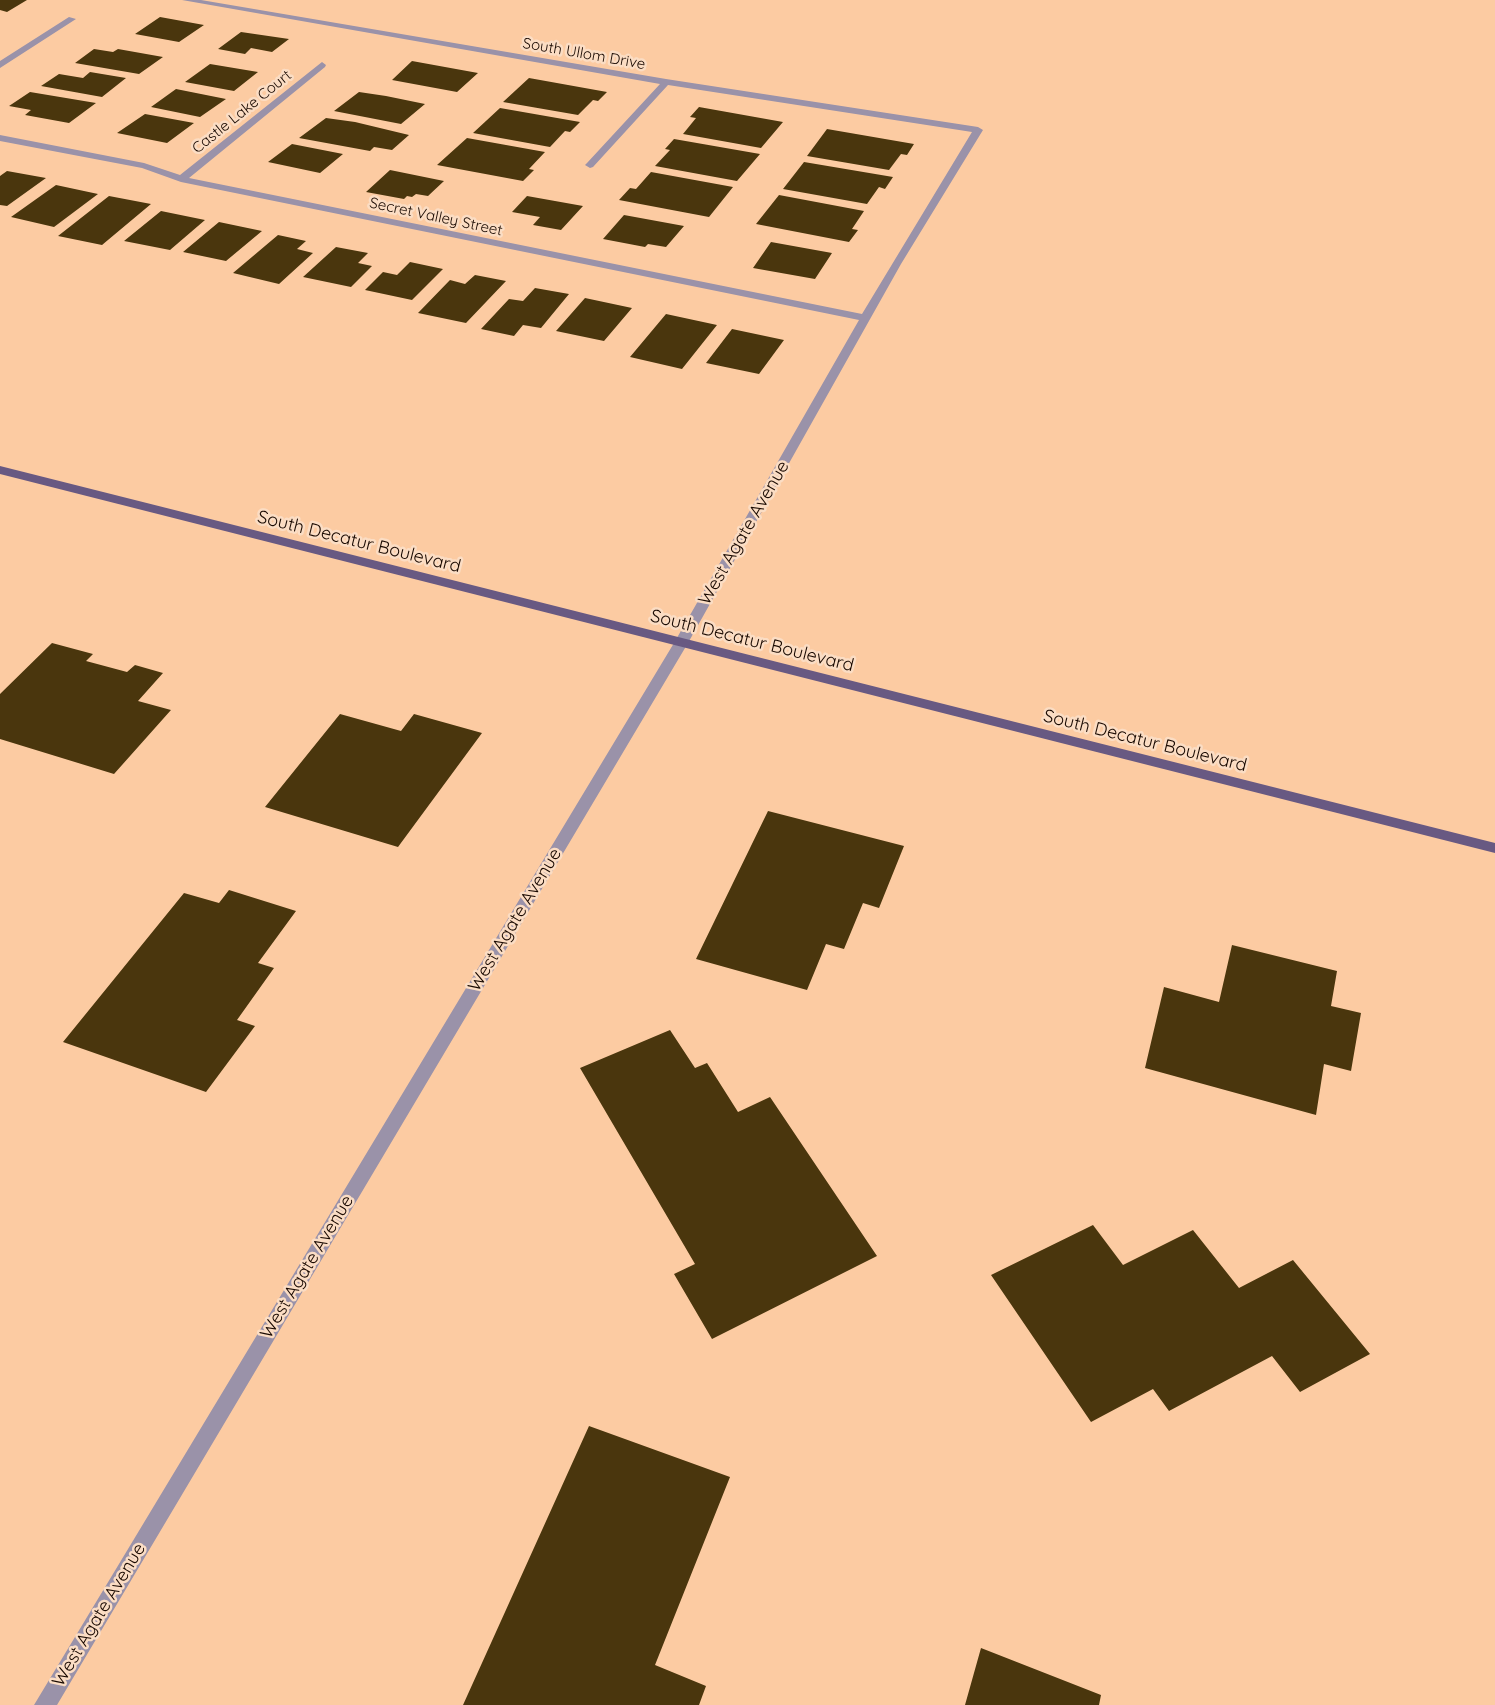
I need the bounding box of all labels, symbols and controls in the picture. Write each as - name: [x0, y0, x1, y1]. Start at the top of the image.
- street label: South Ullom Drive: [521, 34, 647, 74]
- street label: Castle Lake Court: [189, 66, 295, 158]
- street label: Secret Valley Street: [368, 194, 504, 240]
- street label: West Agate Avenue: [694, 457, 794, 609]
- street label: South Decatur Boulevard: [255, 506, 463, 578]
- street label: South Decatur Boulevard: [648, 605, 856, 677]
- street label: South Decatur Boulevard: [1041, 705, 1249, 777]
- street label: West Agate Avenue: [464, 845, 566, 995]
- street label: West Agate Avenue: [256, 1192, 358, 1342]
- street label: West Agate Avenue: [48, 1540, 150, 1690]

